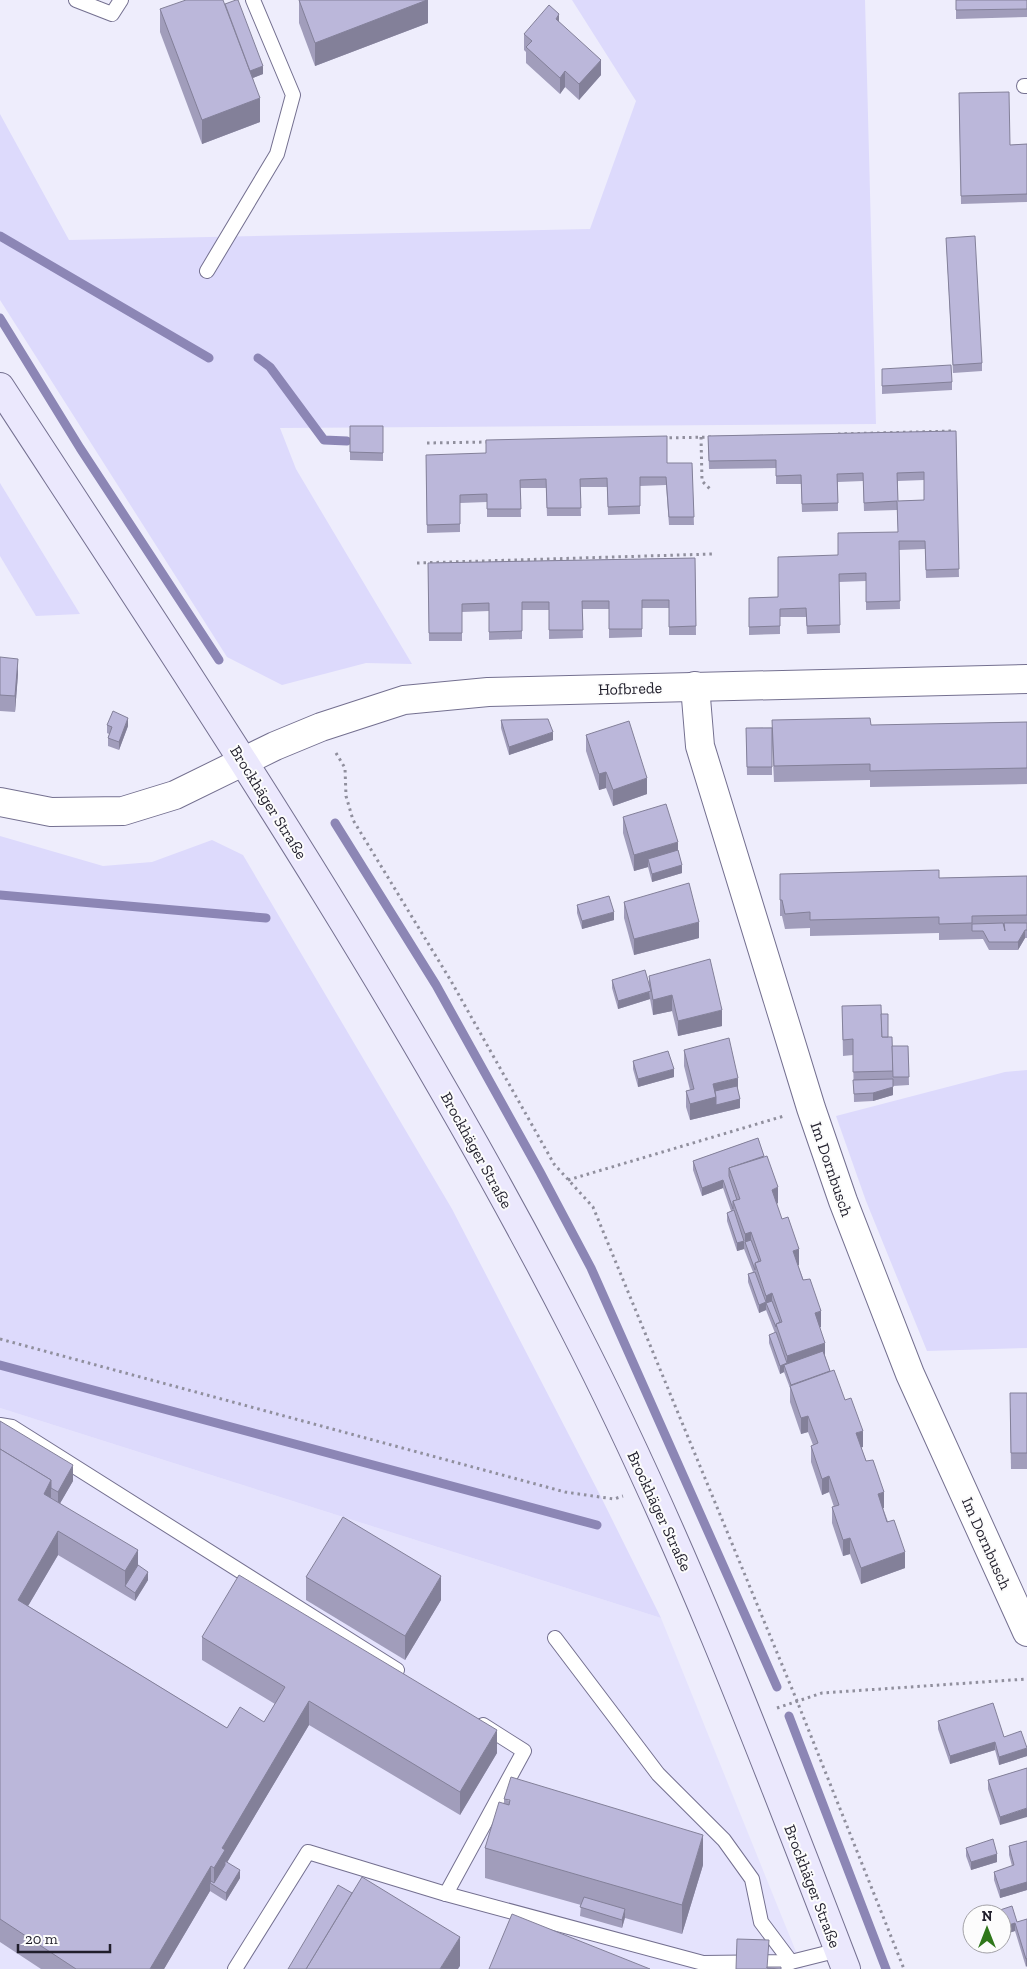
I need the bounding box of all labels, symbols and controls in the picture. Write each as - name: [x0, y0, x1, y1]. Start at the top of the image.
- street label: Hofbrede: [598, 678, 662, 699]
- street label: Brockhäger Straße: [226, 742, 311, 863]
- street label: Brockhäger Straße: [437, 1089, 516, 1212]
- street label: Im Dornbusch: [806, 1119, 857, 1219]
- street label: Brockhäger Straße: [623, 1448, 696, 1574]
- street label: Im Dornbusch: [958, 1494, 1015, 1592]
- street label: Brockhäger Straße: [780, 1822, 845, 1950]
- north arrow: [962, 1904, 1012, 1954]
- text: N: [982, 1908, 993, 1925]
- scale bar: [18, 1922, 110, 1954]
- text: 20 m: [25, 1930, 58, 1948]

